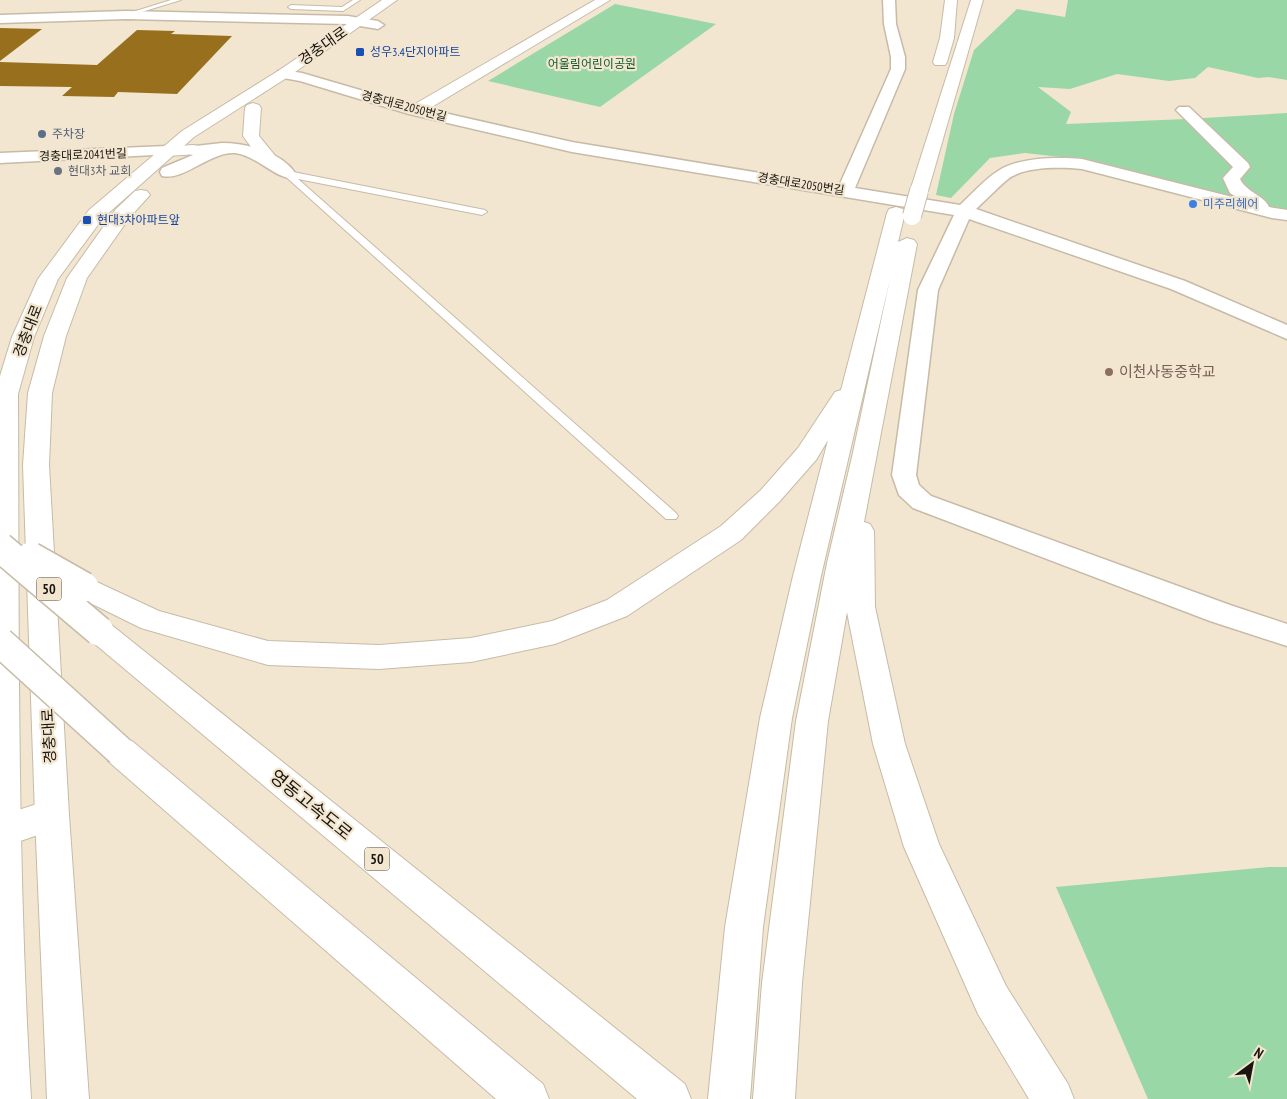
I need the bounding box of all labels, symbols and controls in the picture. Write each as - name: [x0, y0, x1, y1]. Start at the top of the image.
- street label: 경충대로: [295, 22, 351, 69]
- place label: 성우3.4단지아파트: [370, 44, 460, 59]
- marker: 성우3.4단지아파트: [354, 46, 366, 58]
- park label: 어울림어린이공원: [548, 56, 636, 71]
- street label: 경충대로2050번길: [360, 87, 448, 124]
- place label: 주차장: [52, 126, 85, 141]
- marker: 주차장: [36, 128, 48, 140]
- street label: 경충대로2041번길: [39, 145, 127, 164]
- place label: 현대3차 교회: [68, 163, 131, 178]
- marker: 현대3차 교회: [52, 165, 64, 177]
- street label: 경충대로2050번길: [757, 169, 846, 198]
- place label: 미주리헤어: [1203, 196, 1258, 211]
- marker: 미주리헤어: [1187, 198, 1199, 210]
- place label: 현대3차아파트앞: [97, 212, 180, 227]
- marker: 현대3차아파트앞: [81, 214, 93, 226]
- street label: 경충대로: [9, 302, 46, 360]
- place label: 이천사동중학교: [1119, 362, 1216, 381]
- marker: 이천사동중학교: [1103, 366, 1115, 378]
- road number: 50: [36, 578, 62, 600]
- street label: 경충대로: [38, 708, 59, 764]
- street label: 영동고속도로: [265, 764, 357, 845]
- road number: 50: [364, 848, 390, 871]
- north arrow: [1227, 1039, 1277, 1089]
- text: N: [1251, 1043, 1267, 1063]

